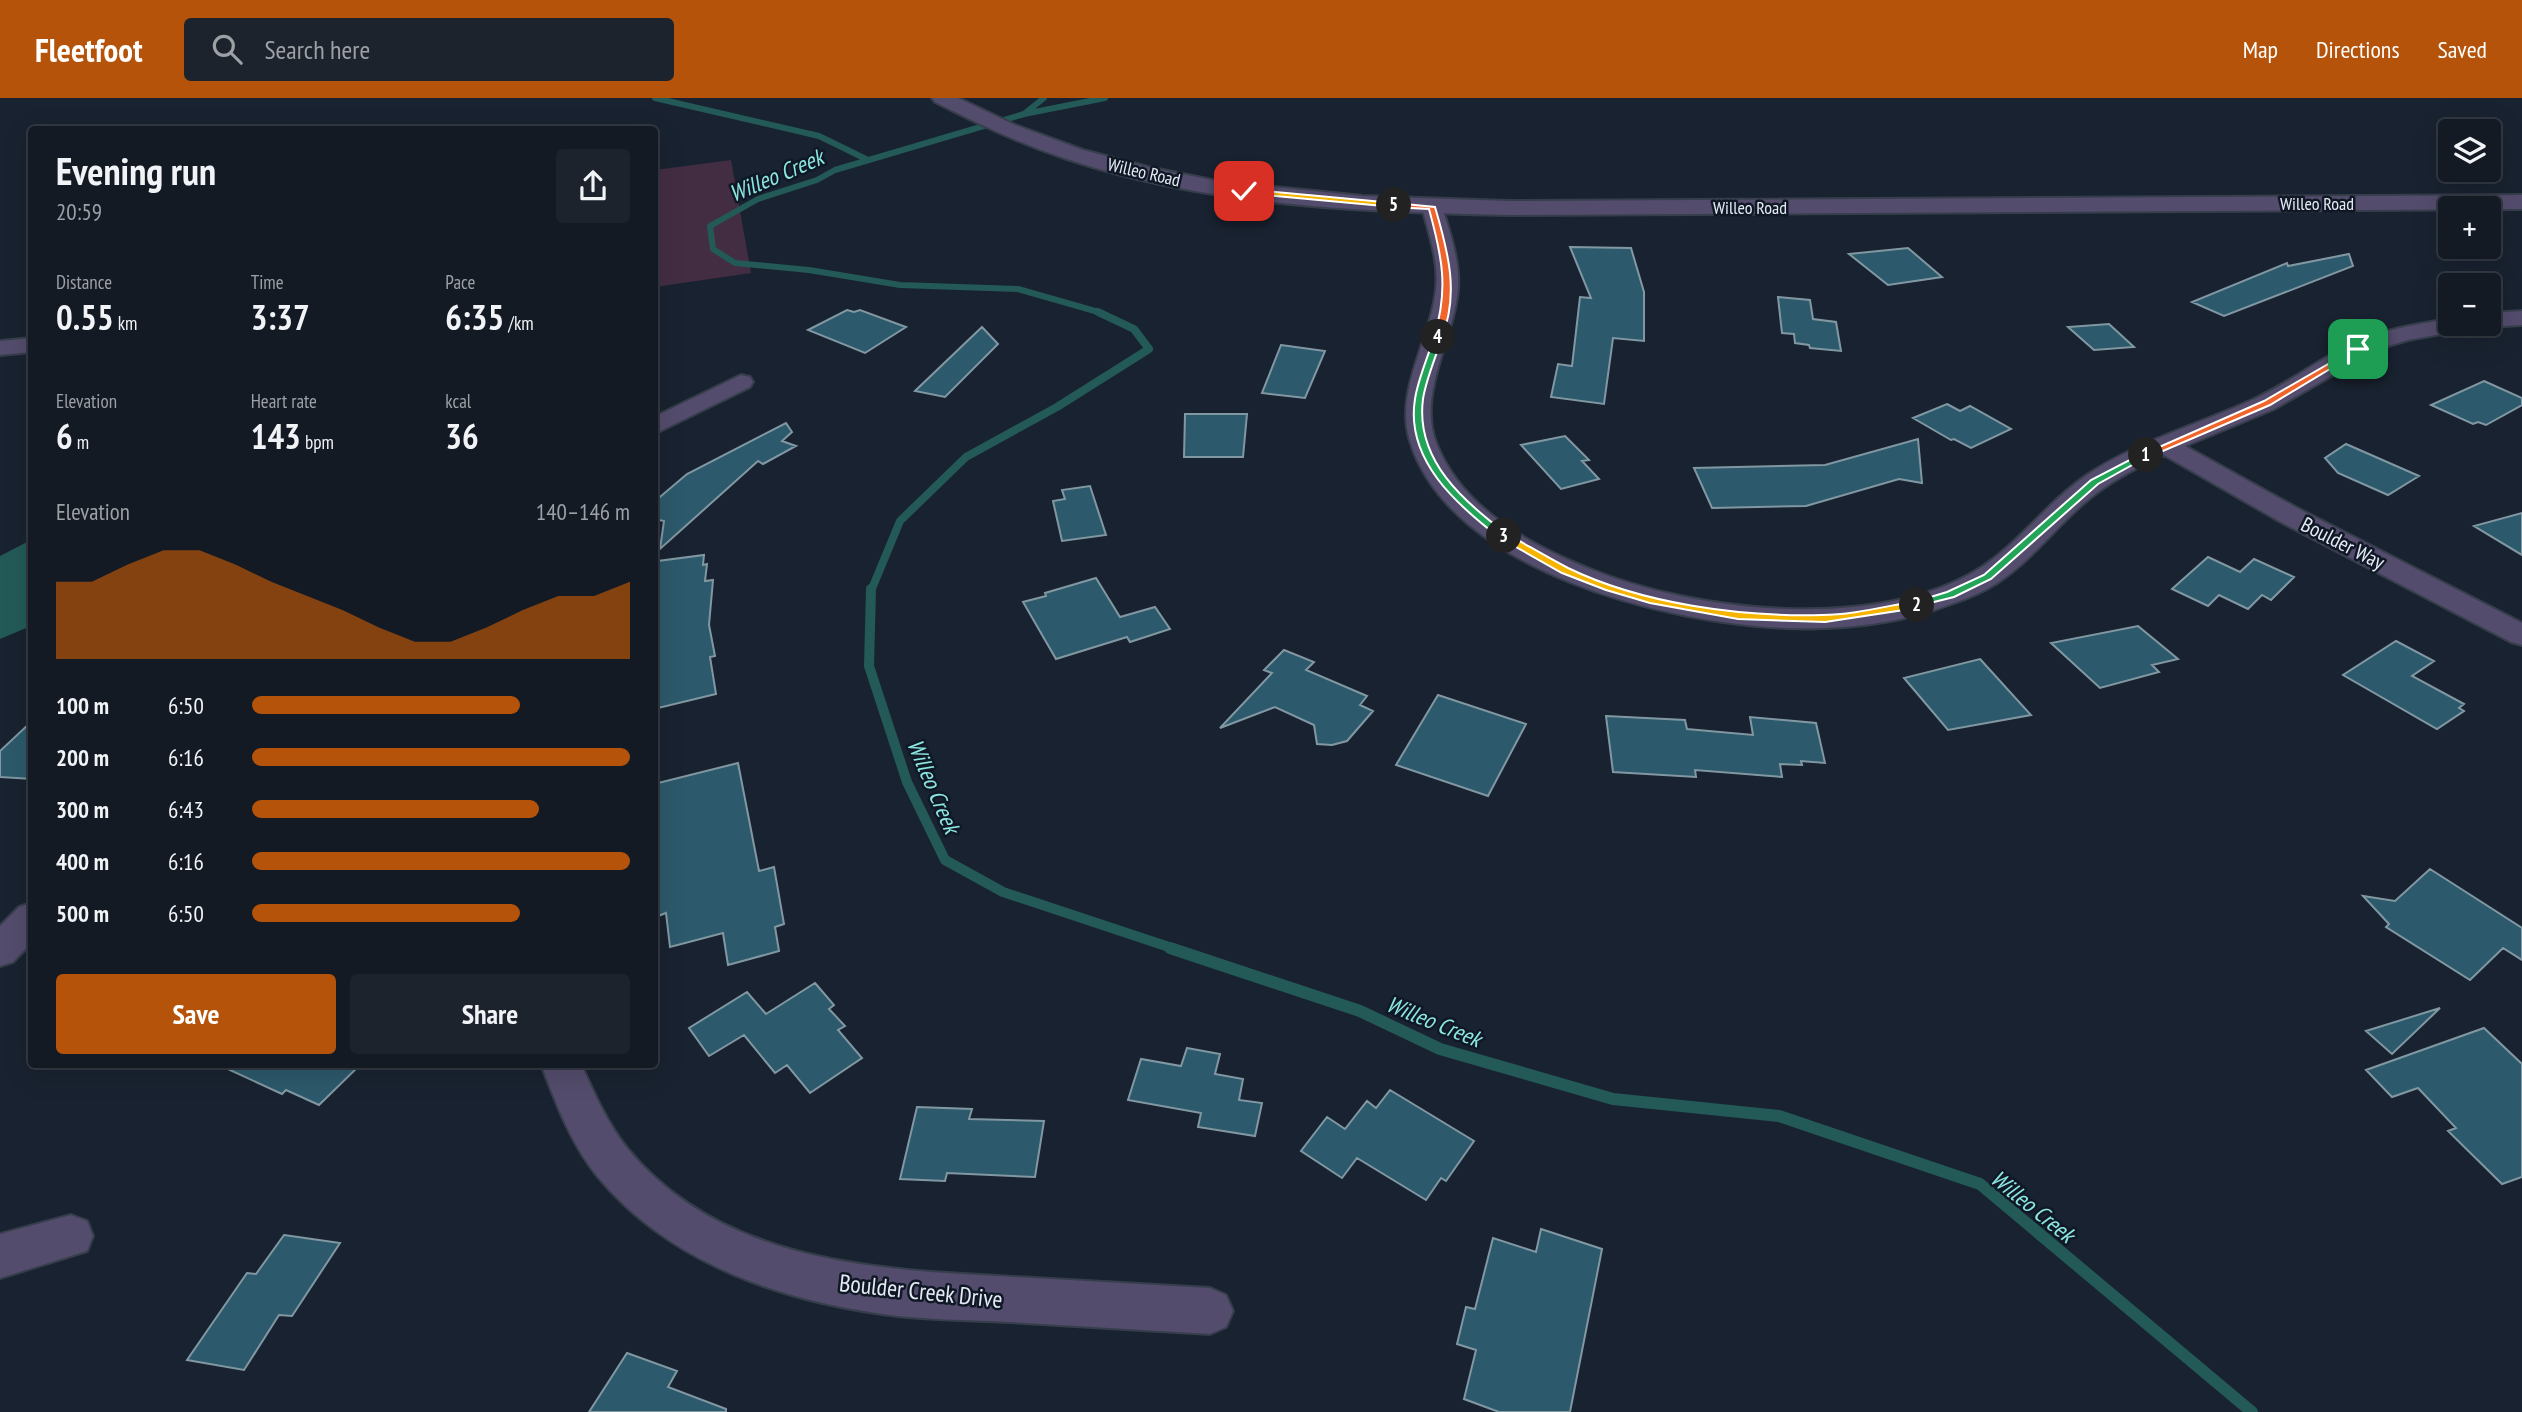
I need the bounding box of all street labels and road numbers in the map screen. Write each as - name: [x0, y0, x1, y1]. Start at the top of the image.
- street label: Willeo Road: [1105, 152, 1183, 192]
- street label: Willeo Road: [2280, 192, 2354, 215]
- street label: Willeo Road: [1713, 196, 1787, 219]
- street label: Boulder Way: [2297, 510, 2389, 576]
- street label: Boulder Creek Drive: [838, 1267, 1004, 1315]

